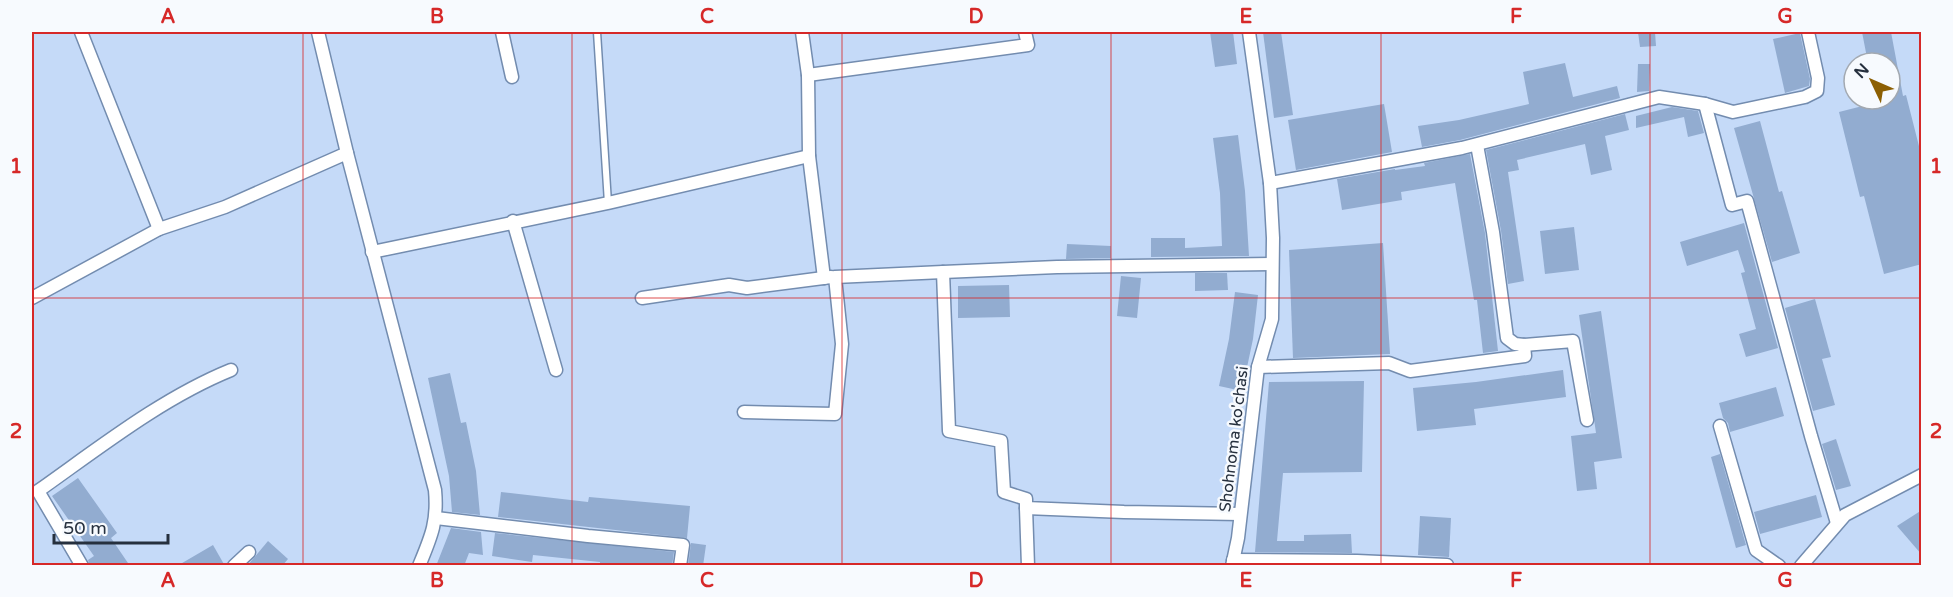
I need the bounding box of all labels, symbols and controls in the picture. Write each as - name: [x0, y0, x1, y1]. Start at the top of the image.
- text: A: [161, 5, 176, 29]
- text: B: [430, 5, 444, 29]
- text: C: [700, 5, 714, 29]
- text: D: [968, 5, 984, 29]
- text: E: [1240, 5, 1253, 29]
- text: F: [1510, 5, 1522, 29]
- text: G: [1777, 5, 1793, 29]
- north arrow: [1842, 51, 1902, 111]
- text: N: [1850, 60, 1874, 83]
- text: 1: [10, 155, 22, 179]
- text: 1: [1930, 155, 1942, 179]
- street label: Shohnoma ko'chasi: [1215, 365, 1253, 513]
- text: 2: [10, 420, 22, 444]
- text: 2: [1930, 420, 1942, 444]
- scale bar: [54, 507, 168, 545]
- text: 50 m: [63, 517, 107, 539]
- text: A: [161, 569, 176, 593]
- text: B: [430, 569, 444, 593]
- text: C: [700, 569, 714, 593]
- text: D: [968, 569, 984, 593]
- text: E: [1240, 569, 1253, 593]
- text: F: [1510, 569, 1522, 593]
- text: G: [1777, 569, 1793, 593]

